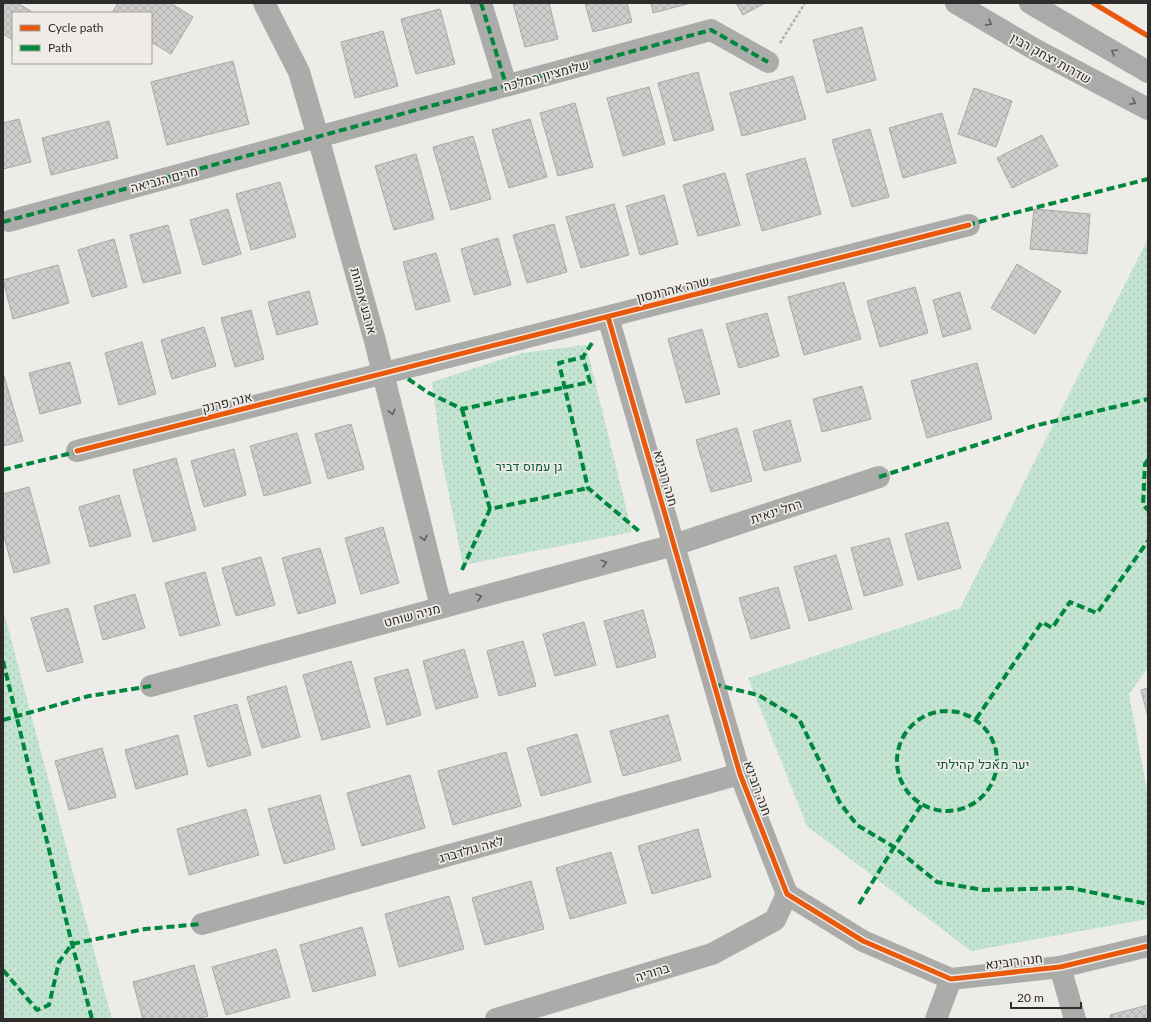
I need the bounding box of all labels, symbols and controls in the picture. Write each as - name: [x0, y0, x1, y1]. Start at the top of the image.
- legend: [12, 12, 152, 64]
- one-way arrow: [985, 18, 992, 25]
- text: Cycle path: [48, 20, 103, 35]
- street label: שדרות יצחק רבין: [1008, 29, 1094, 87]
- text: Path: [48, 40, 72, 55]
- one-way arrow: [1111, 50, 1118, 57]
- street label: שלומציון המלכה: [501, 56, 591, 94]
- one-way arrow: [1128, 97, 1136, 104]
- street label: מרים הנביאה: [128, 162, 200, 196]
- street label: ארבע אמהות: [347, 266, 381, 336]
- street label: שרה אהרונסון: [635, 272, 711, 306]
- street label: אנה פרנק: [200, 388, 254, 416]
- one-way arrow: [387, 408, 395, 415]
- street label: חנה רובינא: [650, 448, 682, 508]
- park label: גן עמוס דביר: [495, 458, 563, 474]
- street label: רחל ינאית: [748, 495, 804, 527]
- one-way arrow: [419, 534, 427, 541]
- one-way arrow: [601, 559, 608, 568]
- one-way arrow: [475, 593, 482, 602]
- street label: מניה שוחט: [382, 600, 442, 630]
- park label: יער מאכל קהילתי: [936, 756, 1030, 772]
- street label: חנה רובינא: [741, 758, 775, 818]
- street label: לאה גולדברג: [437, 832, 506, 866]
- street label: חנה רובינא: [984, 950, 1044, 972]
- street label: ברוריה: [633, 959, 671, 985]
- scale bar: [1011, 984, 1081, 1010]
- text: 20 m: [1017, 990, 1044, 1005]

